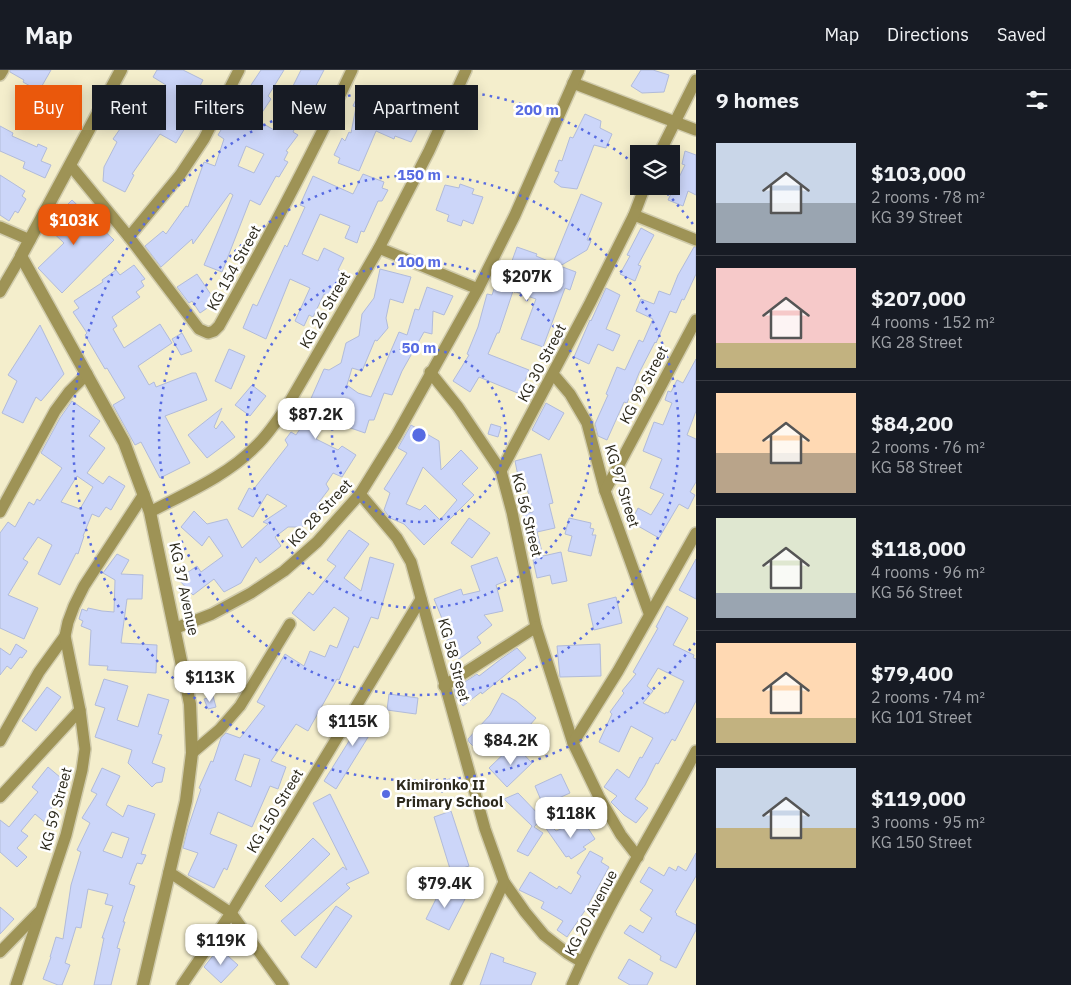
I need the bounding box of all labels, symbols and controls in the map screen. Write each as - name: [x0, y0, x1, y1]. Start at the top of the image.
- text: Map: [25, 19, 73, 51]
- text: Map: [824, 23, 859, 46]
- text: Directions: [887, 23, 969, 46]
- text: Saved: [997, 23, 1046, 46]
- chip: Buy: [15, 85, 82, 130]
- chip: Rent: [92, 85, 166, 130]
- chip: Filters: [176, 85, 263, 130]
- chip: New: [273, 85, 345, 130]
- chip: Apartment: [355, 85, 478, 130]
- text: 9 homes: [716, 86, 799, 114]
- icon: filters: [1023, 86, 1051, 114]
- text: 200 m: [515, 100, 559, 119]
- map controls: [630, 145, 680, 195]
- button: layers: [630, 145, 680, 195]
- text: $103,000: [871, 159, 966, 187]
- icon: home: [756, 163, 816, 223]
- text: 150 m: [397, 165, 441, 184]
- text: 2 rooms · 78 m²: [871, 187, 985, 207]
- pin: $103K: [39, 204, 109, 246]
- text: KG 39 Street: [871, 207, 963, 227]
- text: $103K: [49, 210, 99, 230]
- street label: KG 154 Street: [202, 222, 265, 314]
- text: 100 m: [397, 252, 441, 271]
- pin: $207K: [492, 260, 562, 302]
- text: $207K: [502, 266, 552, 286]
- street label: KG 26 Street: [295, 268, 354, 352]
- text: $207,000: [871, 284, 966, 312]
- icon: home: [756, 288, 816, 348]
- text: 4 rooms · 152 m²: [871, 312, 995, 332]
- street label: KG 30 Street: [513, 320, 570, 405]
- text: KG 28 Street: [871, 332, 963, 352]
- text: 50 m: [402, 338, 436, 357]
- street label: KG 99 Street: [615, 342, 672, 427]
- pin: $87.2K: [275, 398, 357, 440]
- text: $87.2K: [289, 404, 343, 424]
- text: $84,200: [871, 409, 953, 437]
- icon: home: [756, 413, 816, 473]
- centre of rings: [410, 426, 428, 444]
- text: 2 rooms · 76 m²: [871, 437, 985, 457]
- street label: KG 97 Street: [601, 442, 644, 530]
- text: KG 58 Street: [871, 457, 963, 477]
- street label: KG 56 Street: [508, 471, 547, 559]
- street label: KG 28 Street: [283, 475, 356, 551]
- text: $118,000: [871, 534, 966, 562]
- icon: home: [756, 538, 816, 598]
- street label: KG 37 Avenue: [165, 541, 204, 637]
- text: 4 rooms · 96 m²: [871, 562, 985, 582]
- text: KG 56 Street: [871, 582, 963, 602]
- street label: KG 58 Street: [434, 616, 475, 704]
- text: $79,400: [871, 659, 953, 687]
- pin: $113K: [175, 660, 245, 703]
- icon: home: [756, 663, 816, 723]
- text: $113K: [185, 667, 235, 687]
- text: 2 rooms · 74 m²: [871, 687, 985, 707]
- pin: $115K: [318, 704, 388, 747]
- text: KG 101 Street: [871, 707, 972, 727]
- text: $115K: [328, 711, 378, 731]
- pin: $84.2K: [470, 724, 552, 766]
- text: $84.2K: [484, 730, 538, 750]
- street label: KG 59 Street: [35, 765, 76, 853]
- street label: KG 150 Street: [242, 765, 307, 856]
- place label: Kimironko II Primary School: [396, 775, 504, 811]
- text: $119,000: [871, 784, 966, 812]
- marker: Kimironko II Primary School: [380, 788, 392, 800]
- icon: home: [756, 788, 816, 848]
- pin: $118K: [536, 796, 606, 839]
- text: $118K: [546, 803, 596, 823]
- text: 3 rooms · 95 m²: [871, 812, 985, 832]
- text: KG 150 Street: [871, 832, 972, 852]
- pin: $79.4K: [404, 866, 486, 909]
- street label: KG 20 Avenue: [560, 866, 621, 959]
- text: $79.4K: [418, 873, 472, 893]
- pin: $119K: [186, 924, 256, 966]
- text: $119K: [196, 930, 246, 950]

